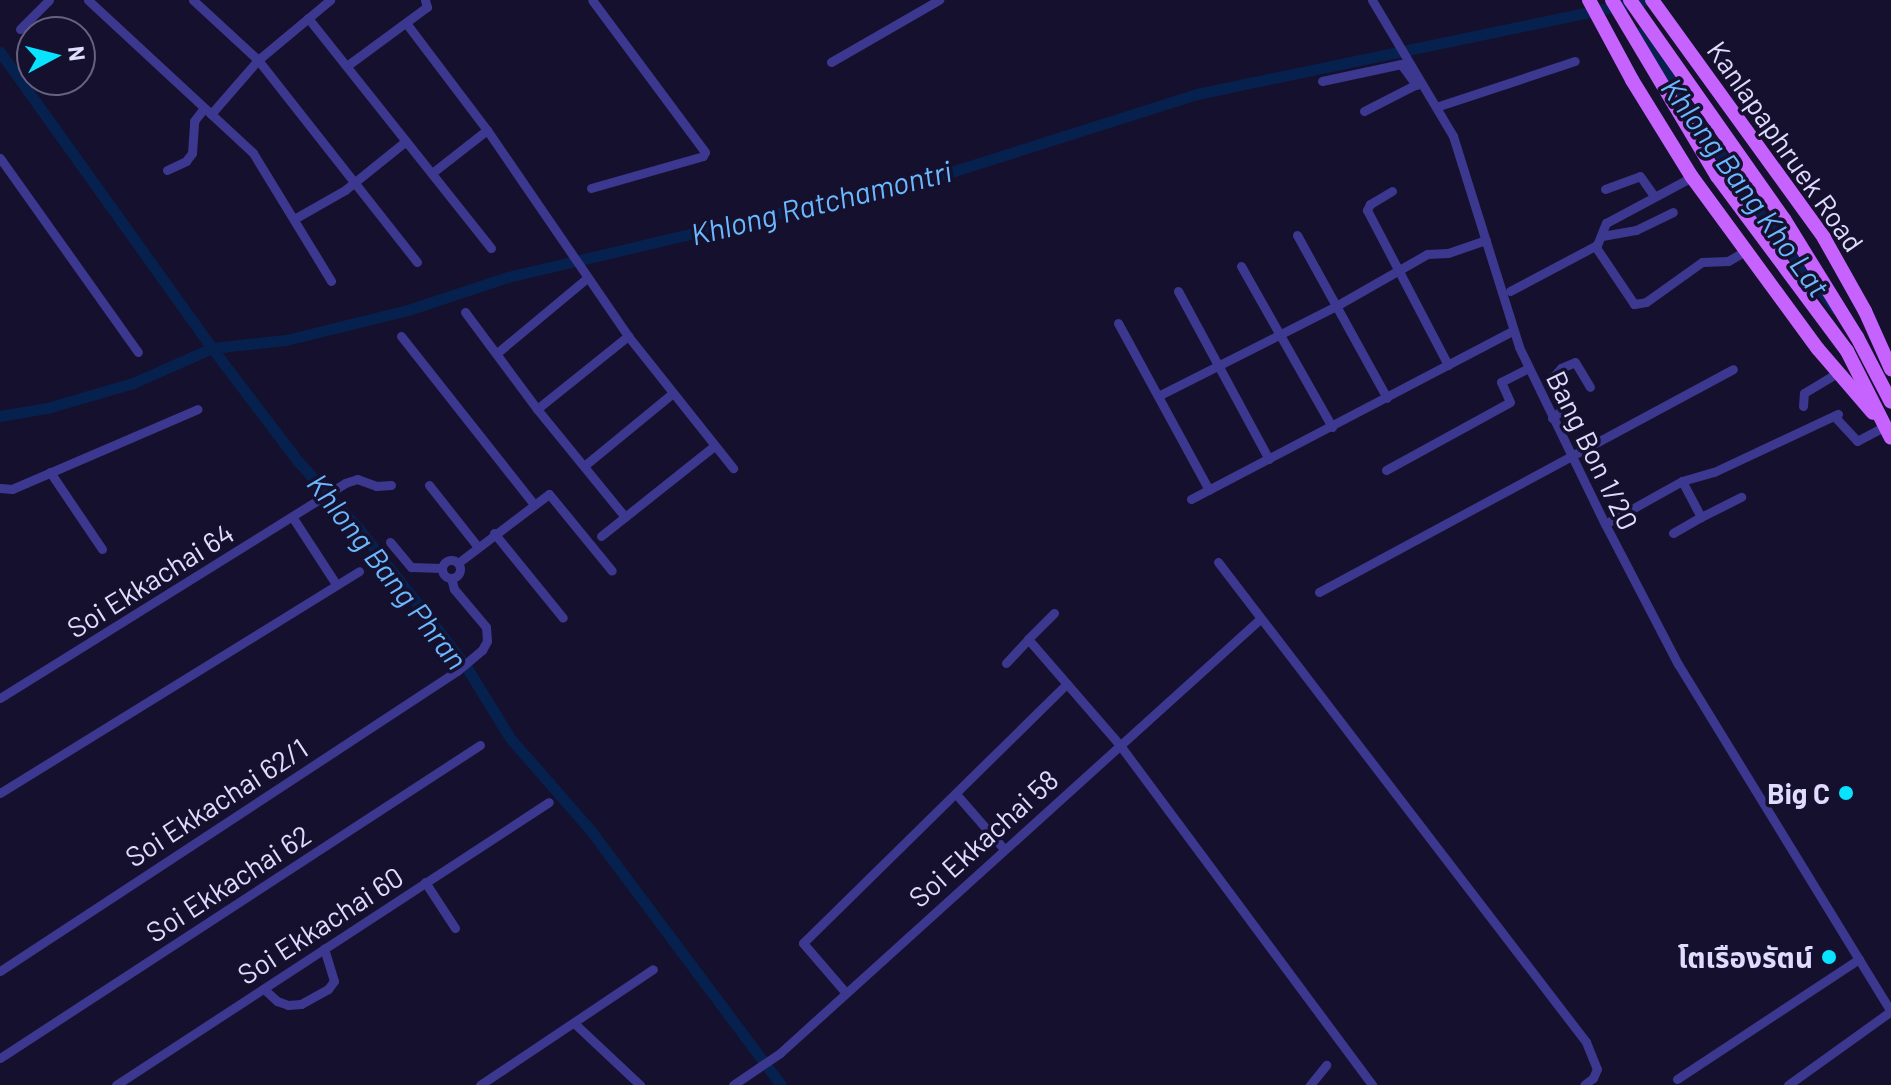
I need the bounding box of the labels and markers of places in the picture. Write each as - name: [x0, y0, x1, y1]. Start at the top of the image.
- place label: Big C: [1767, 776, 1830, 810]
- marker: Big C: [1837, 784, 1855, 802]
- place label: โตเรืองรัตน์: [1678, 940, 1813, 974]
- marker: โตเรืองรัตน์: [1820, 948, 1838, 966]

